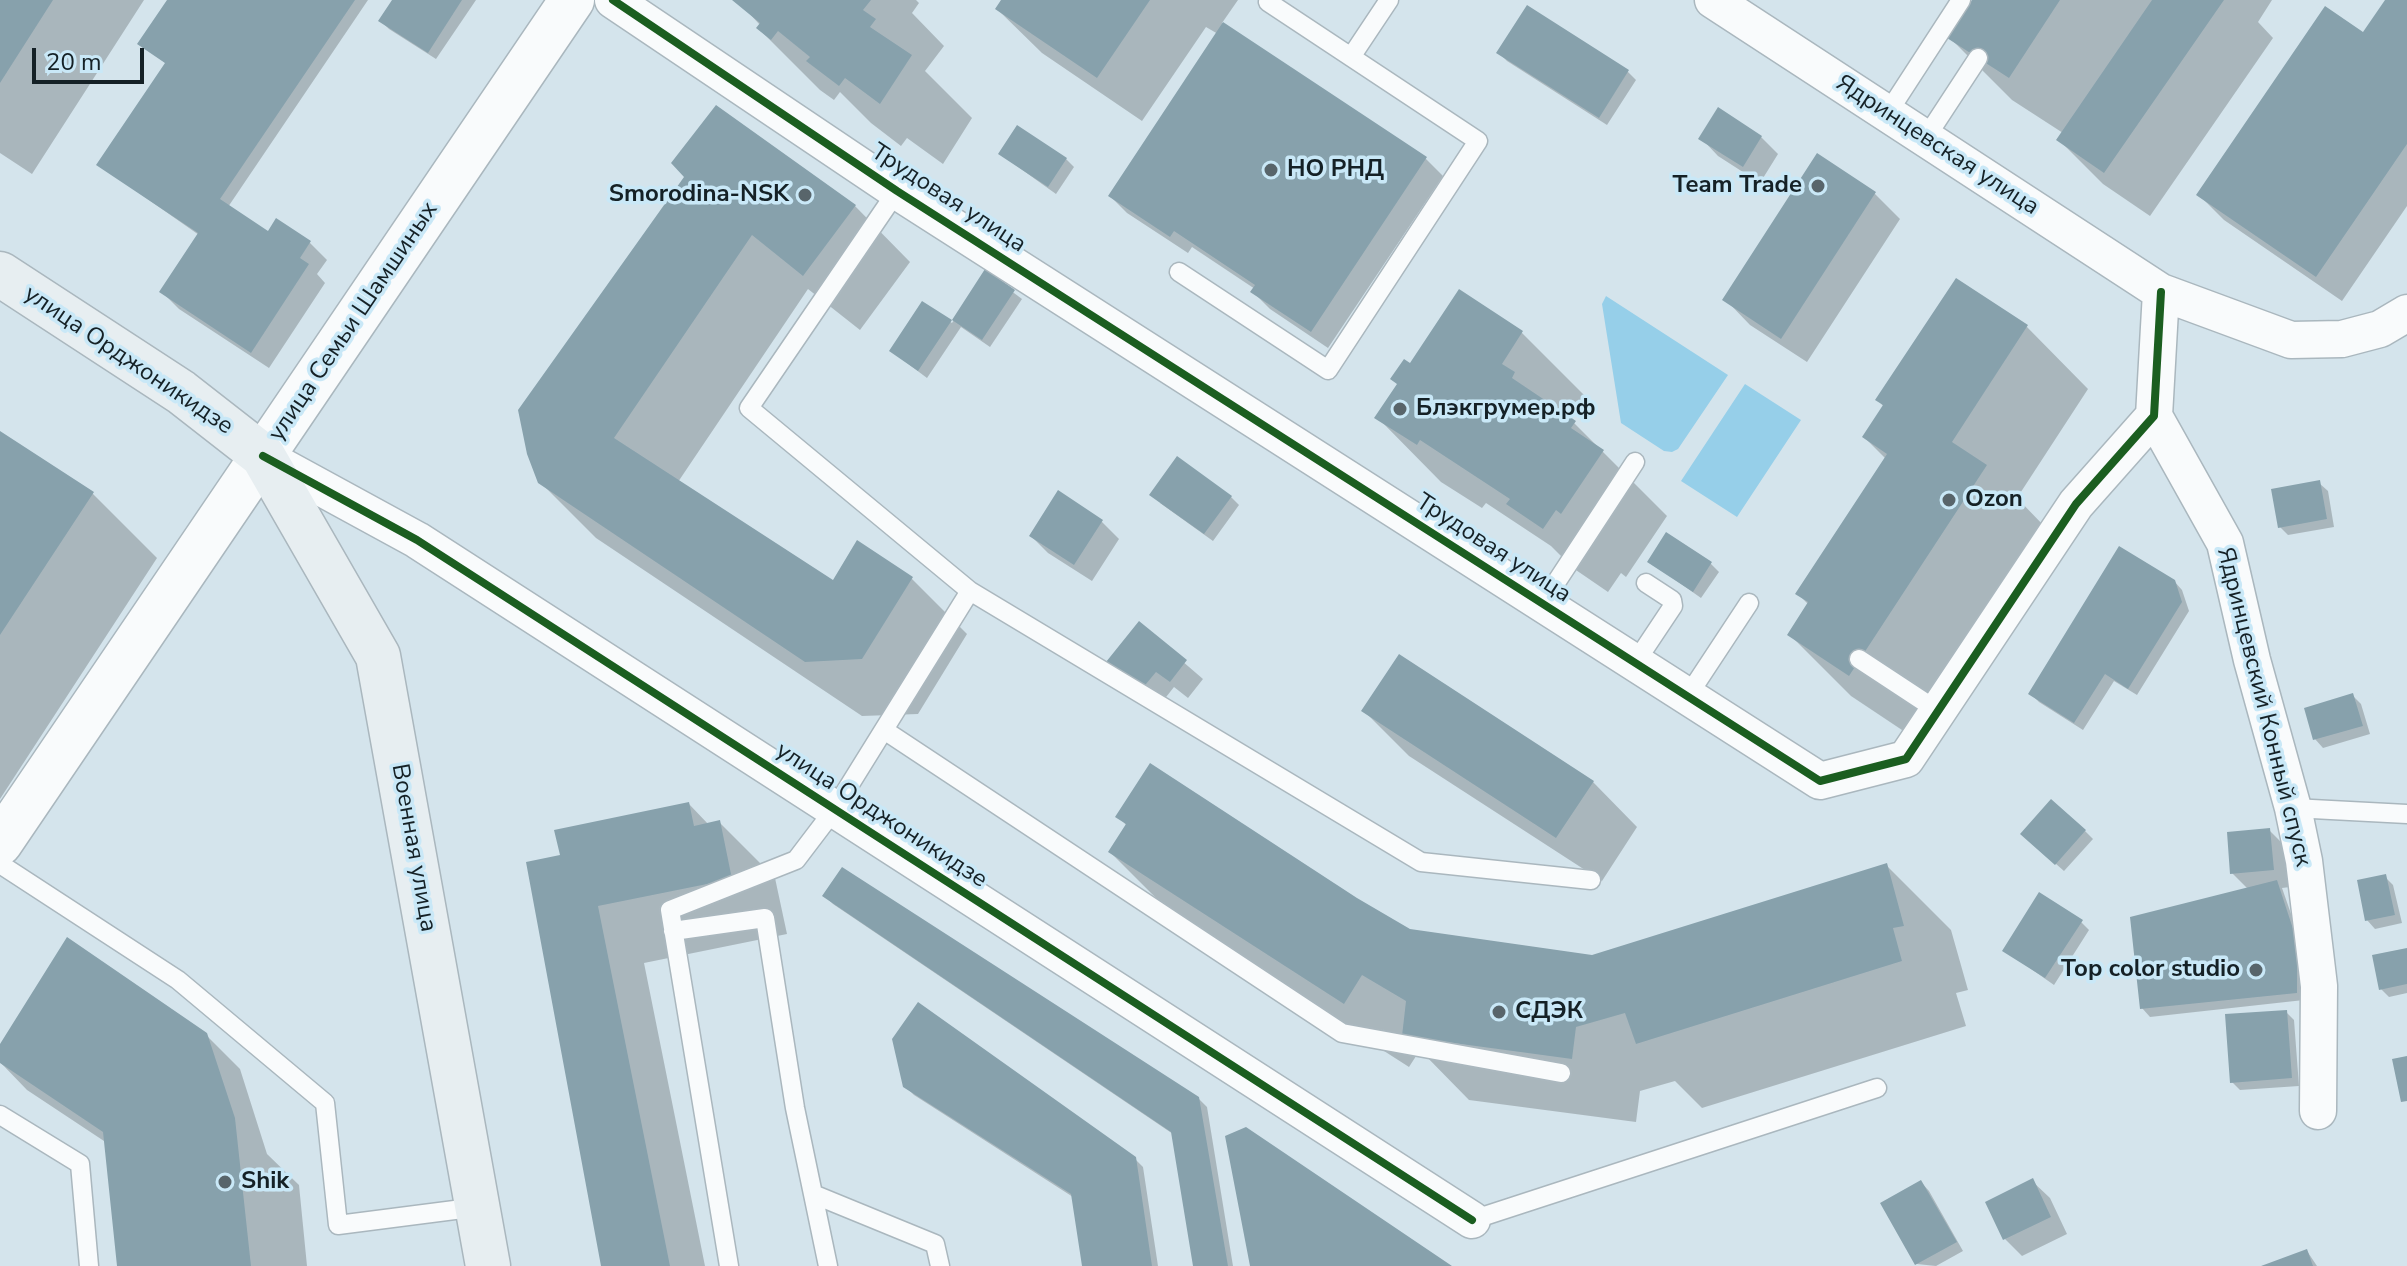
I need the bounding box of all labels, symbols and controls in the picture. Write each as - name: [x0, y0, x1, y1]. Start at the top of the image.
- scale bar: [36, 32, 148, 82]
- text: 20 m: [46, 46, 102, 78]
- street label: Ядринцевская улица: [1830, 70, 2044, 222]
- street label: Трудовая улица: [865, 138, 1031, 260]
- place label: НО РНД: [1287, 156, 1384, 184]
- marker: НО РНД: [1262, 161, 1280, 179]
- place label: Team Trade: [1672, 172, 1802, 200]
- marker: Team Trade: [1809, 177, 1827, 195]
- place label: Smorodina-NSK: [609, 181, 789, 209]
- marker: Smorodina-NSK: [796, 186, 814, 204]
- street label: улица Семьи Шамшиных: [263, 197, 445, 447]
- street label: улица Орджоникидзе: [18, 280, 238, 442]
- place label: Блэкгрумер.рф: [1416, 395, 1596, 423]
- marker: Блэкгрумер.рф: [1391, 400, 1409, 418]
- place label: Ozon: [1965, 486, 2023, 514]
- street label: Трудовая улица: [1410, 488, 1576, 610]
- marker: Ozon: [1940, 491, 1958, 509]
- street label: Ядринцевский Конный спуск: [2209, 545, 2317, 869]
- street label: улица Орджоникидзе: [770, 737, 992, 895]
- street label: Военная улица: [384, 762, 442, 934]
- place label: Top color studio: [2061, 956, 2240, 984]
- marker: Top color studio: [2247, 961, 2265, 979]
- place label: СДЭК: [1515, 998, 1583, 1026]
- marker: СДЭК: [1490, 1003, 1508, 1021]
- place label: Shik: [241, 1168, 289, 1196]
- marker: Shik: [216, 1173, 234, 1191]

